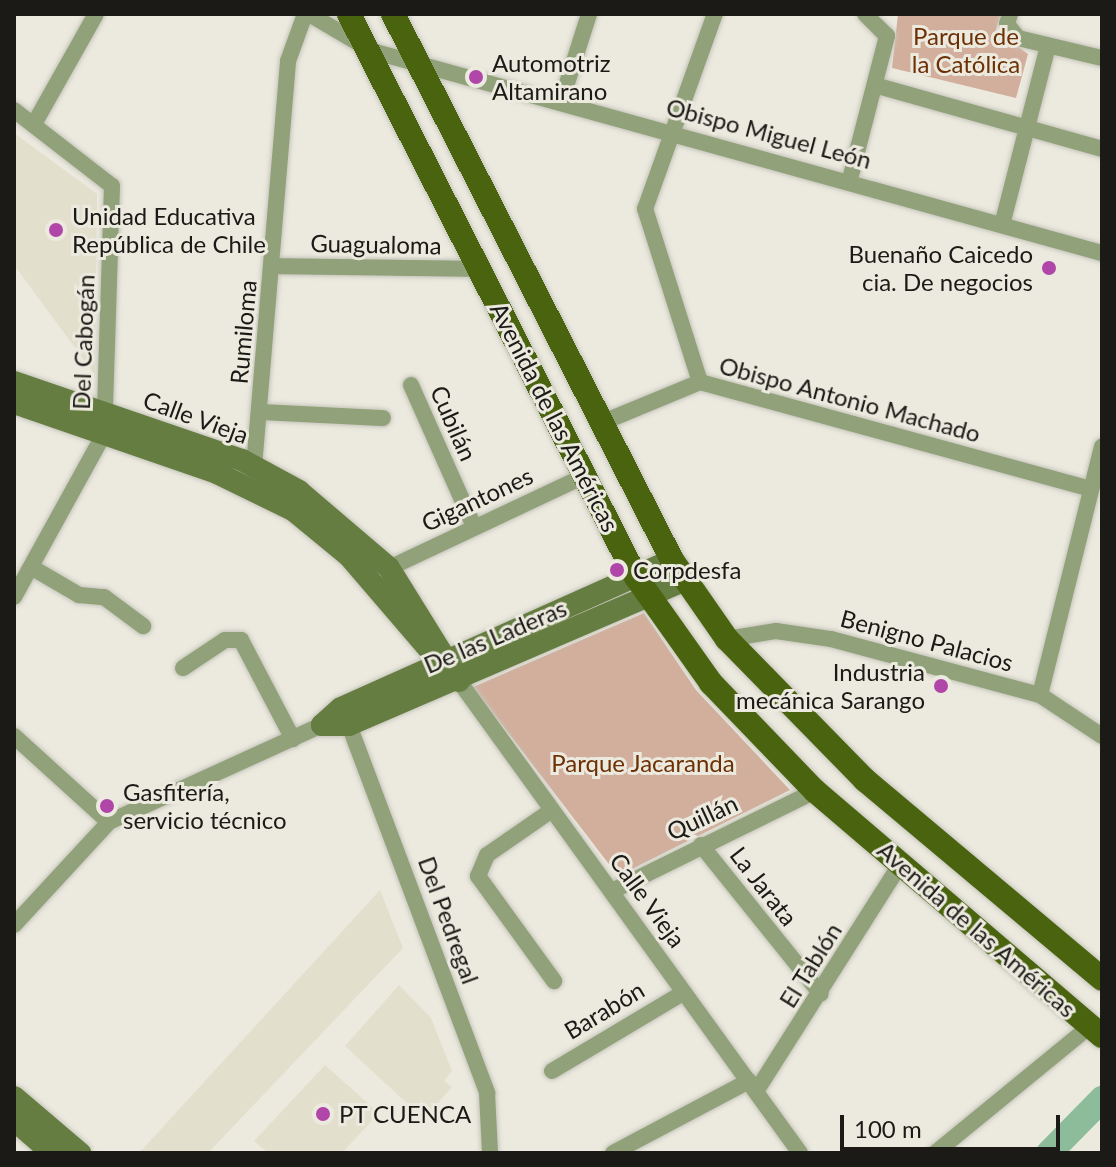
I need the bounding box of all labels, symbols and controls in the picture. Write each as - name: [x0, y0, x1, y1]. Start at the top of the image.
- park label: Parque de la Católica: [912, 22, 1020, 78]
- place label: Automotriz Altamirano: [492, 49, 611, 105]
- marker: Automotriz Altamirano: [467, 68, 485, 86]
- street label: Obispo Miguel León: [663, 92, 875, 174]
- place label: Unidad Educativa República de Chile: [72, 202, 266, 258]
- marker: Unidad Educativa República de Chile: [47, 221, 65, 239]
- street label: Guagualoma: [310, 228, 442, 260]
- place label: Buenaño Caicedo cia. De negocios: [849, 240, 1033, 296]
- marker: Buenaño Caicedo cia. De negocios: [1040, 259, 1058, 277]
- street label: Del Cabogán: [66, 274, 100, 410]
- street label: Rumiloma: [224, 279, 262, 385]
- street label: Avenida de las Américas: [485, 297, 625, 537]
- street label: Obispo Antonio Machado: [716, 350, 984, 448]
- street label: Cubilán: [425, 381, 483, 465]
- street label: Calle Vieja: [139, 385, 253, 449]
- street label: Gigantones: [417, 461, 537, 537]
- place label: Corpdesfa: [633, 556, 741, 584]
- marker: Corpdesfa: [608, 561, 626, 579]
- street label: De las Laderas: [419, 593, 571, 679]
- street label: Benigno Palacios: [838, 603, 1016, 677]
- place label: Industria mecánica Sarango: [736, 658, 925, 714]
- marker: Industria mecánica Sarango: [932, 677, 950, 695]
- park label: Parque Jacaranda: [551, 749, 735, 777]
- place label: Gasfitería, servicio técnico: [123, 778, 287, 834]
- street label: Quillán: [662, 788, 742, 846]
- marker: Gasfitería, servicio técnico: [98, 797, 116, 815]
- street label: Avenida de las Américas: [872, 835, 1082, 1023]
- street label: La Jarata: [724, 841, 804, 931]
- street label: Calle Vieja: [604, 847, 692, 953]
- street label: Del Pedregal: [413, 852, 485, 988]
- street label: El Tablón: [773, 917, 847, 1013]
- street label: Barabón: [559, 975, 649, 1045]
- scale bar: [844, 1099, 1064, 1149]
- place label: PT CUENCA: [339, 1100, 472, 1128]
- marker: PT CUENCA: [314, 1105, 332, 1123]
- text: 100 m: [854, 1114, 922, 1143]

